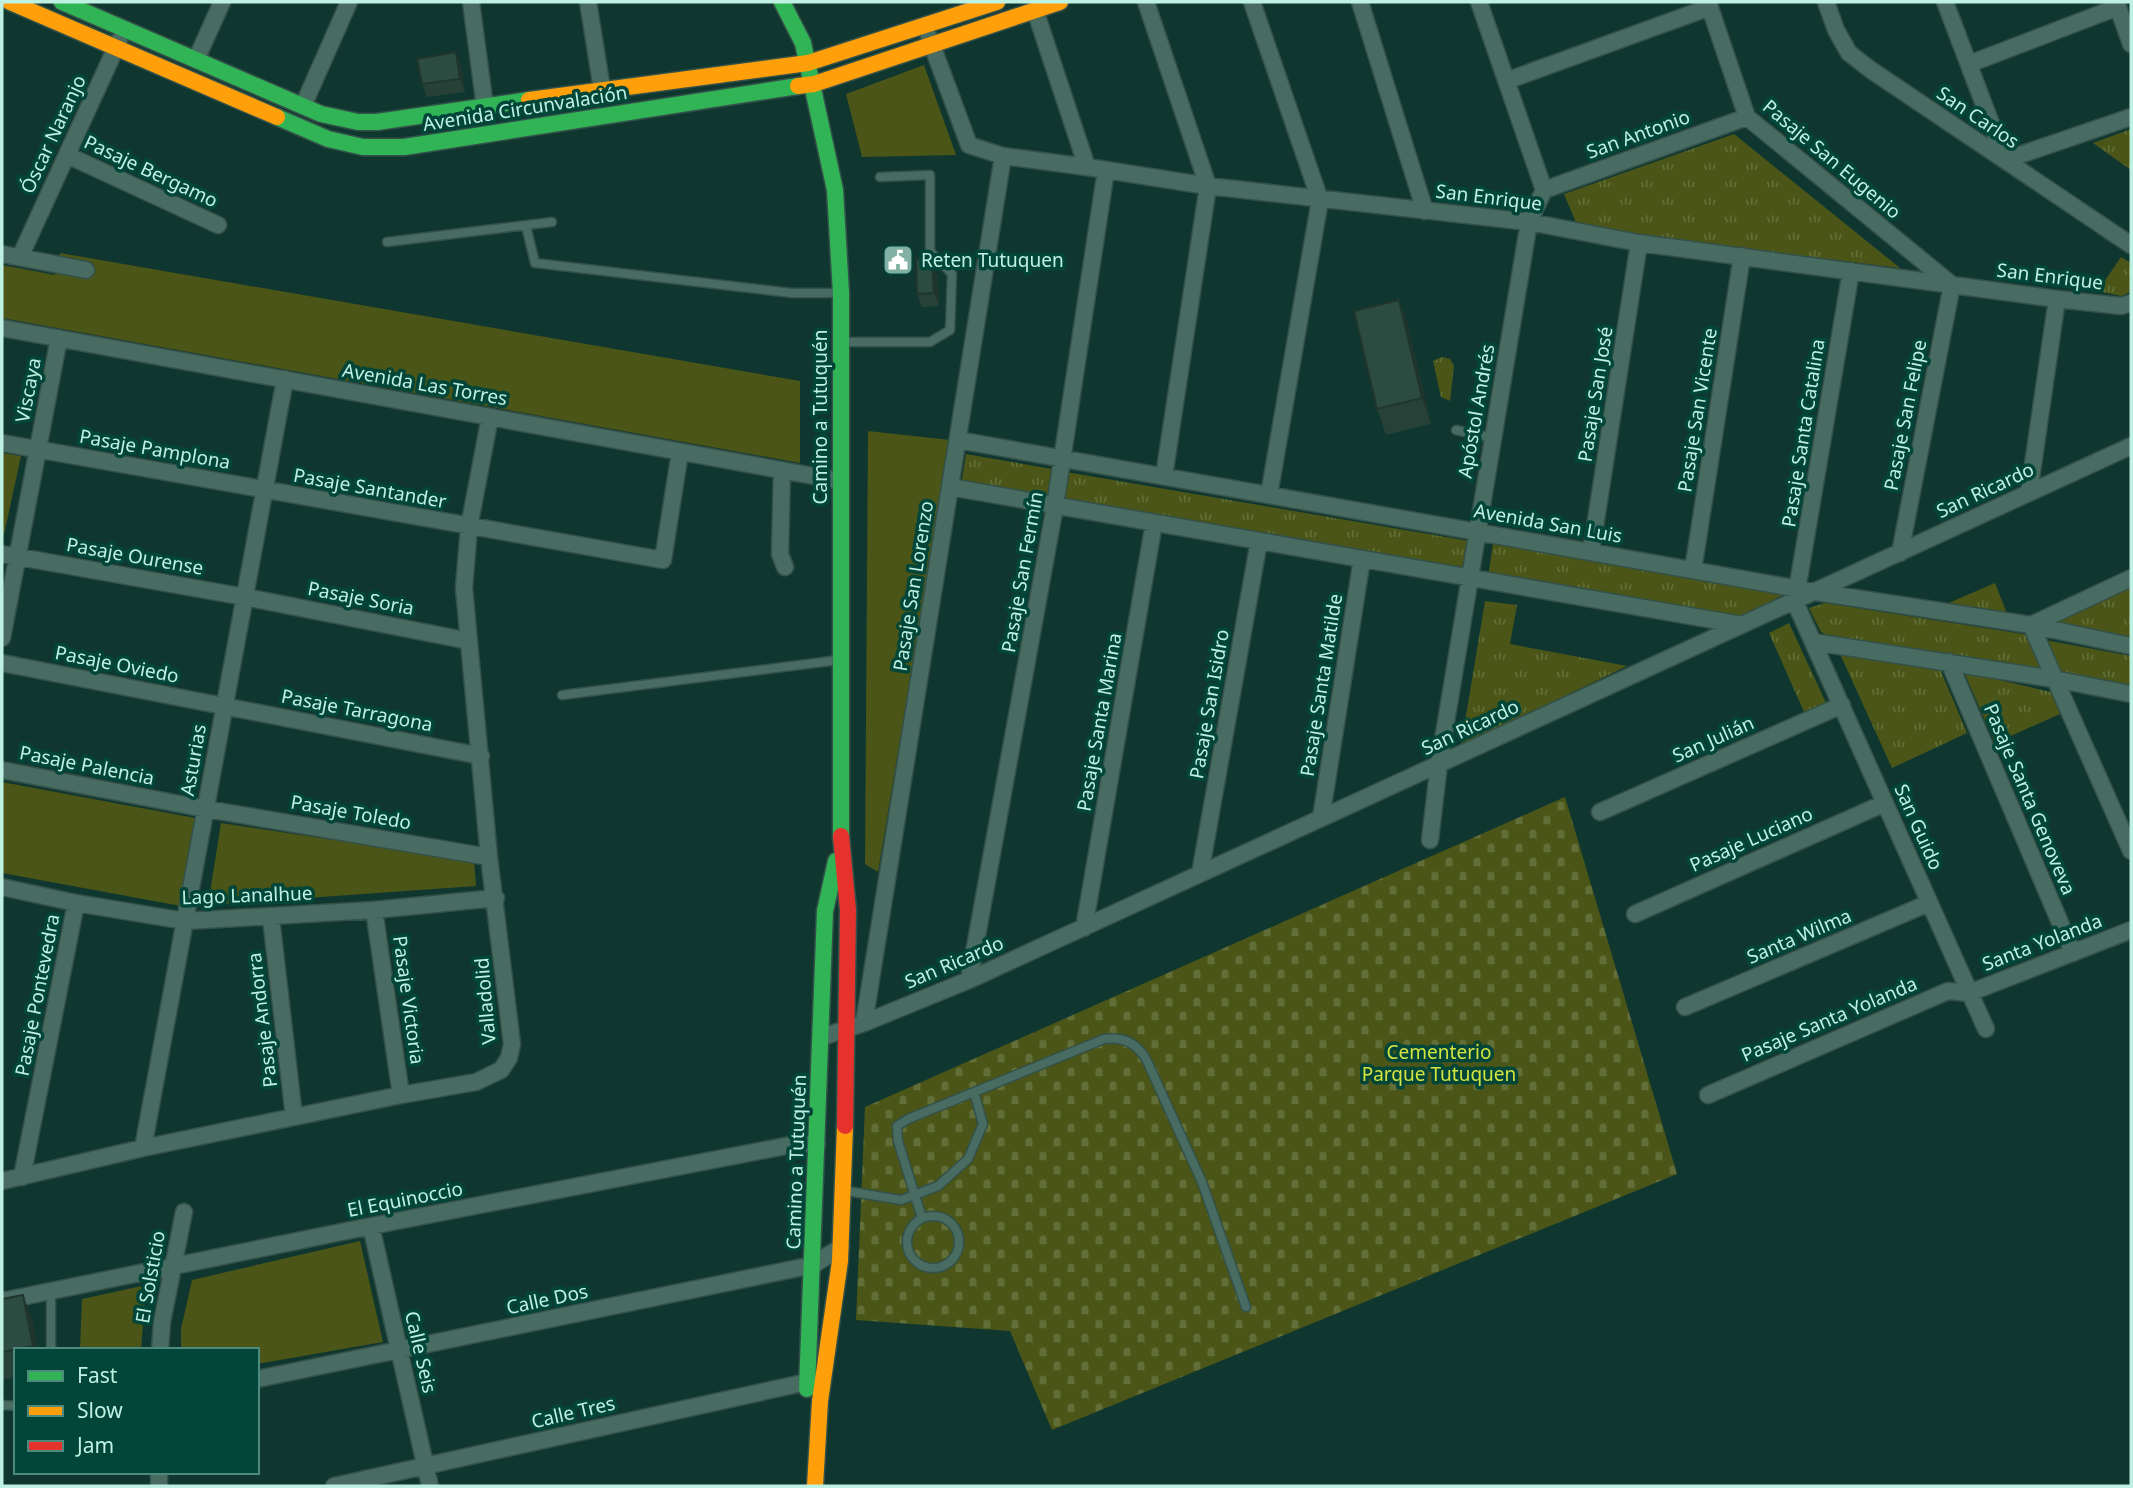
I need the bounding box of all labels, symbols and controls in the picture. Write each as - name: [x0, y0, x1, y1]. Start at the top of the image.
- street label: Óscar Naranjo: [14, 71, 92, 197]
- street label: Avenida Circunvalación: [421, 79, 629, 137]
- street label: San Carlos: [1932, 80, 2024, 154]
- street label: Pasaje San Eugenio: [1757, 93, 1907, 225]
- street label: San Antonio: [1583, 103, 1693, 165]
- street label: Pasaje Bergamo: [80, 129, 222, 213]
- street label: San Enrique: [1434, 178, 1544, 216]
- public building icon: Reten Tutuquen: [881, 243, 915, 277]
- place label: Reten Tutuquen: [921, 247, 1064, 273]
- street label: San Enrique: [1995, 257, 2105, 295]
- street label: Pasaje San José: [1571, 324, 1619, 464]
- street label: Pasaje San Vicente: [1671, 326, 1723, 494]
- street label: Camino a Tutuquén: [807, 330, 833, 504]
- street label: Pasaje Santa Catalina: [1775, 337, 1831, 529]
- street label: Pasaje San Felipe: [1878, 337, 1932, 493]
- street label: Apóstol Andrés: [1451, 342, 1501, 480]
- street label: Viscaya: [9, 355, 47, 425]
- street label: Avenida Las Torres: [341, 357, 509, 411]
- street label: Pasaje Pamplona: [77, 423, 233, 475]
- street label: San Ricardo: [1932, 456, 2038, 524]
- street label: Pasaje Santander: [292, 462, 449, 514]
- street label: Pasaje San Fermín: [995, 489, 1049, 655]
- street label: Avenida San Luis: [1472, 497, 1624, 549]
- street label: Pasaje San Lorenzo: [887, 499, 939, 673]
- street label: Pasaje Ourense: [64, 531, 206, 581]
- street label: Pasaje Soria: [306, 575, 416, 621]
- street label: Pasaje Santa Matilde: [1294, 592, 1348, 778]
- street label: Pasaje San Isidro: [1183, 627, 1235, 781]
- street label: Pasaje Santa Marina: [1070, 631, 1128, 813]
- street label: Pasaje Oviedo: [53, 639, 181, 689]
- street label: Pasaje Tarragona: [279, 683, 435, 737]
- street label: San Ricardo: [1417, 693, 1523, 761]
- street label: Pasaje Santa Genoveva: [1978, 699, 2082, 899]
- street label: San Julián: [1668, 709, 1758, 769]
- street label: Asturias: [174, 722, 212, 798]
- street label: Pasaje Palencia: [17, 739, 157, 791]
- street label: San Guido: [1889, 780, 1949, 874]
- street label: Pasaje Toledo: [289, 789, 413, 835]
- street label: Pasaje Luciano: [1685, 800, 1817, 878]
- street label: Lago Lanalhue: [181, 880, 313, 910]
- street label: Santa Wilma: [1743, 902, 1855, 970]
- street label: Santa Yolanda: [1978, 907, 2106, 977]
- street label: Pasaje Pontevedra: [9, 912, 65, 1078]
- street label: San Ricardo: [901, 930, 1007, 994]
- street label: Pasaje Victoria: [387, 934, 431, 1066]
- street label: Pasaje Andorra: [241, 951, 283, 1089]
- street label: Valladolid: [468, 957, 502, 1045]
- street label: Pasaje Santa Yolanda: [1737, 970, 1921, 1068]
- park label: Cementerio Parque Tutuquen: [1362, 1039, 1516, 1087]
- street label: Camino a Tutuquén: [780, 1074, 812, 1250]
- street label: El Equinoccio: [345, 1175, 465, 1223]
- street label: El Solsticio: [129, 1229, 171, 1325]
- street label: Calle Dos: [504, 1278, 590, 1320]
- street label: Calle Seis: [399, 1309, 443, 1395]
- legend: [14, 1348, 259, 1474]
- text: Fast: [77, 1361, 118, 1389]
- street label: Calle Tres: [529, 1390, 617, 1434]
- text: Slow: [77, 1396, 123, 1424]
- text: Jam: [75, 1431, 114, 1459]

